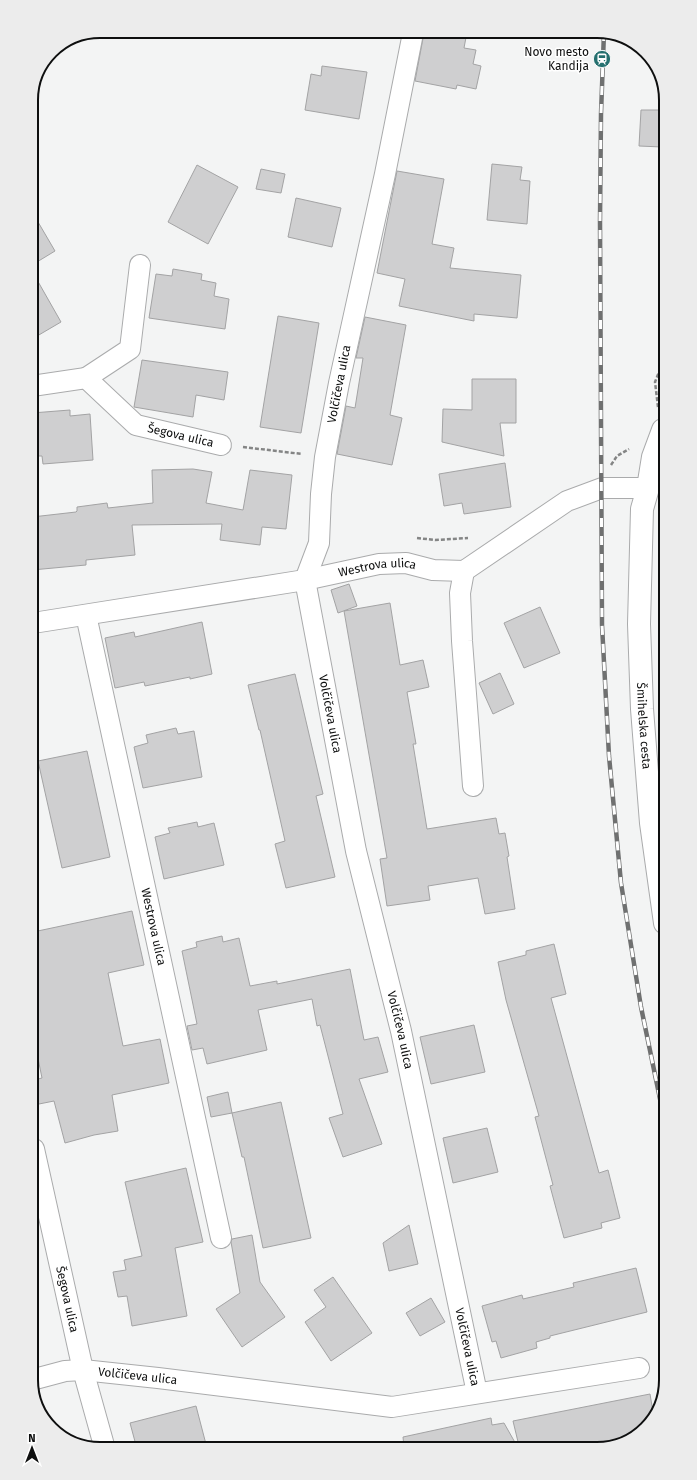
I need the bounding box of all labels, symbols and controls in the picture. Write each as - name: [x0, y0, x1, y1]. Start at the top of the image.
- place label: Novo mesto Kandija: [524, 45, 589, 73]
- station icon: Novo mesto Kandija: [592, 49, 612, 69]
- street label: Volčičeva ulica: [325, 344, 353, 424]
- street label: Šegova ulica: [146, 420, 215, 450]
- street label: Westrova ulica: [337, 556, 418, 580]
- street label: Volčičeva ulica: [316, 673, 344, 754]
- street label: Šmihelska cesta: [634, 682, 654, 770]
- street label: Westrova ulica: [138, 887, 169, 967]
- street label: Volčičeva ulica: [384, 990, 416, 1070]
- street label: Šegova ulica: [53, 1265, 81, 1334]
- street label: Volčičeva ulica: [452, 1307, 482, 1387]
- street label: Volčičeva ulica: [97, 1365, 178, 1387]
- north arrow: [12, 1428, 52, 1468]
- text: N: [28, 1432, 36, 1445]

